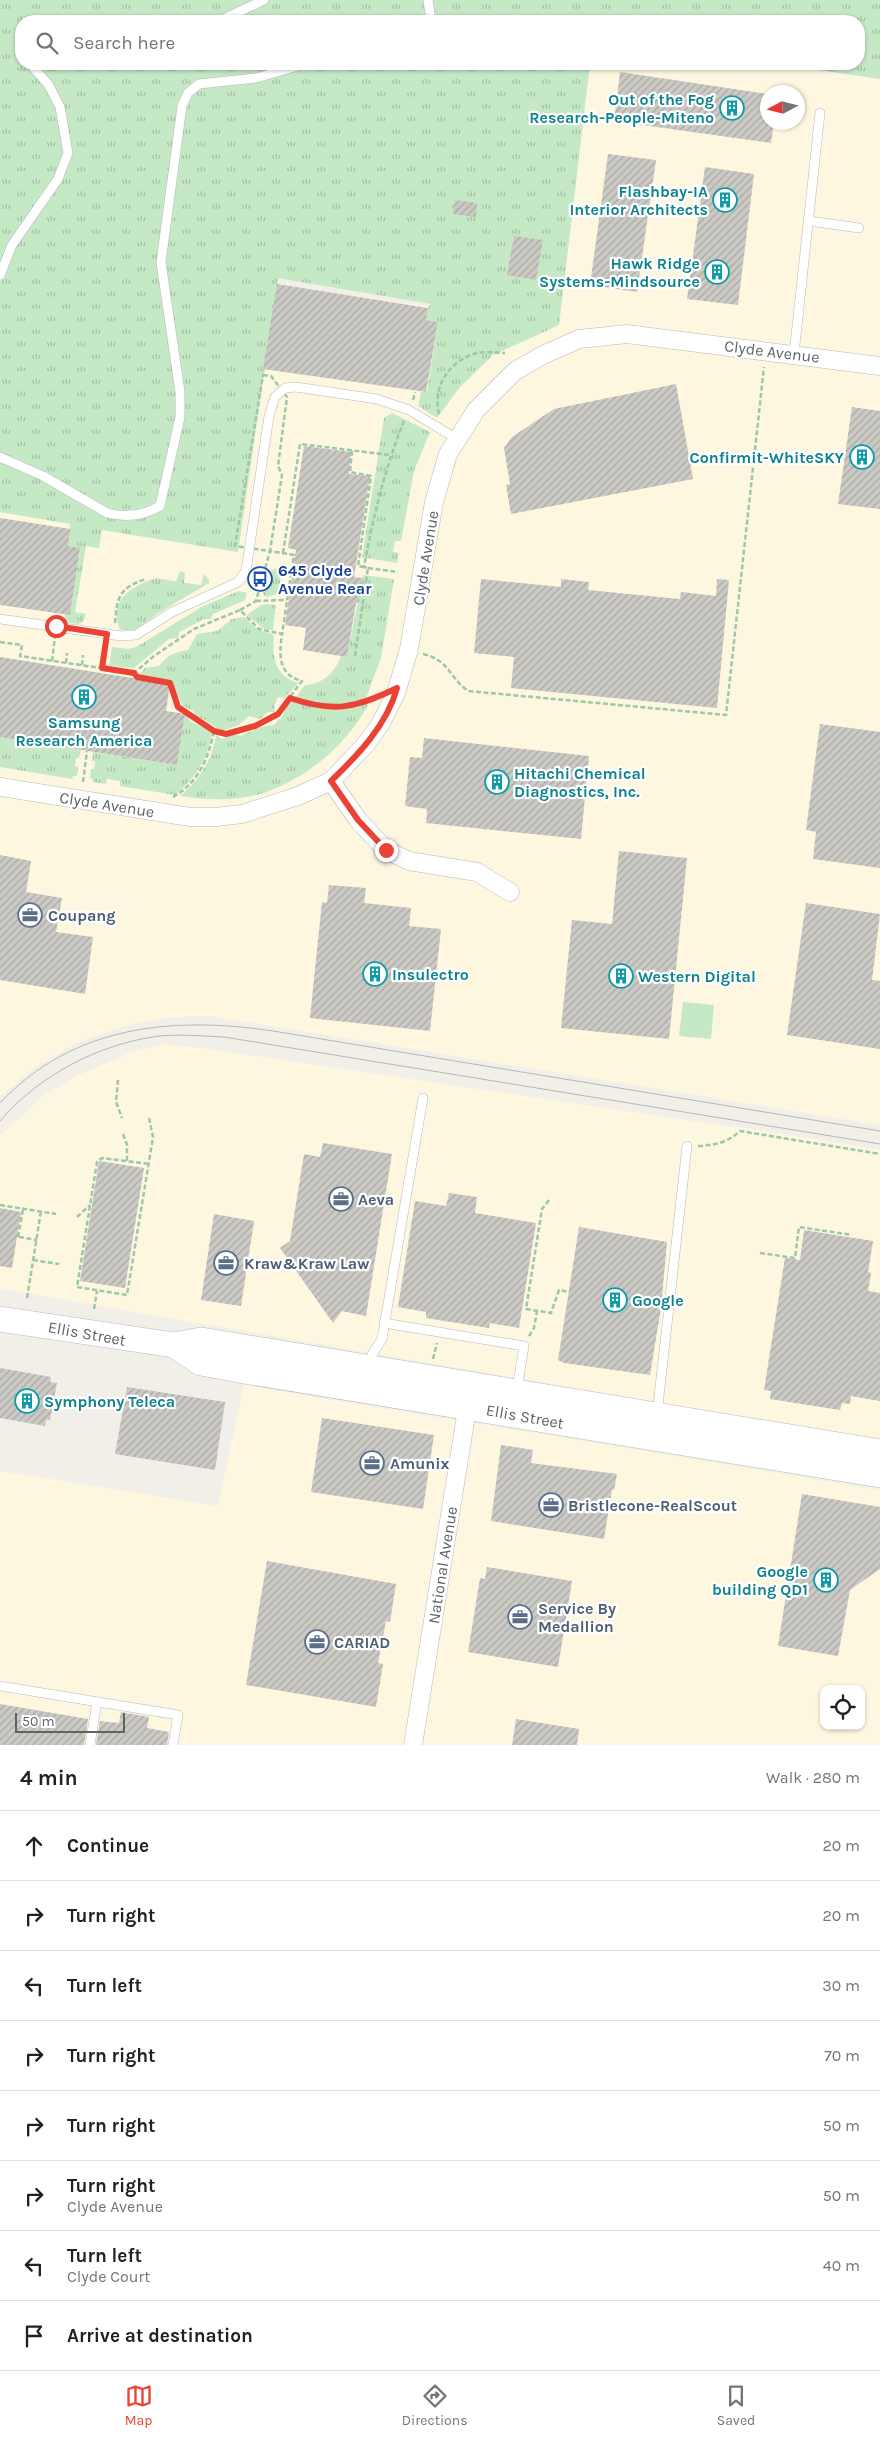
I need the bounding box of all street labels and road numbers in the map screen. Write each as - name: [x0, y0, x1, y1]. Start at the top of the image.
- street label: Clyde Avenue: [723, 336, 821, 367]
- street label: Clyde Avenue: [409, 509, 442, 607]
- street label: Clyde Avenue: [58, 788, 156, 821]
- street label: Ellis Street: [46, 1317, 127, 1350]
- street label: Ellis Street: [484, 1400, 565, 1433]
- street label: National Avenue: [424, 1505, 461, 1625]

